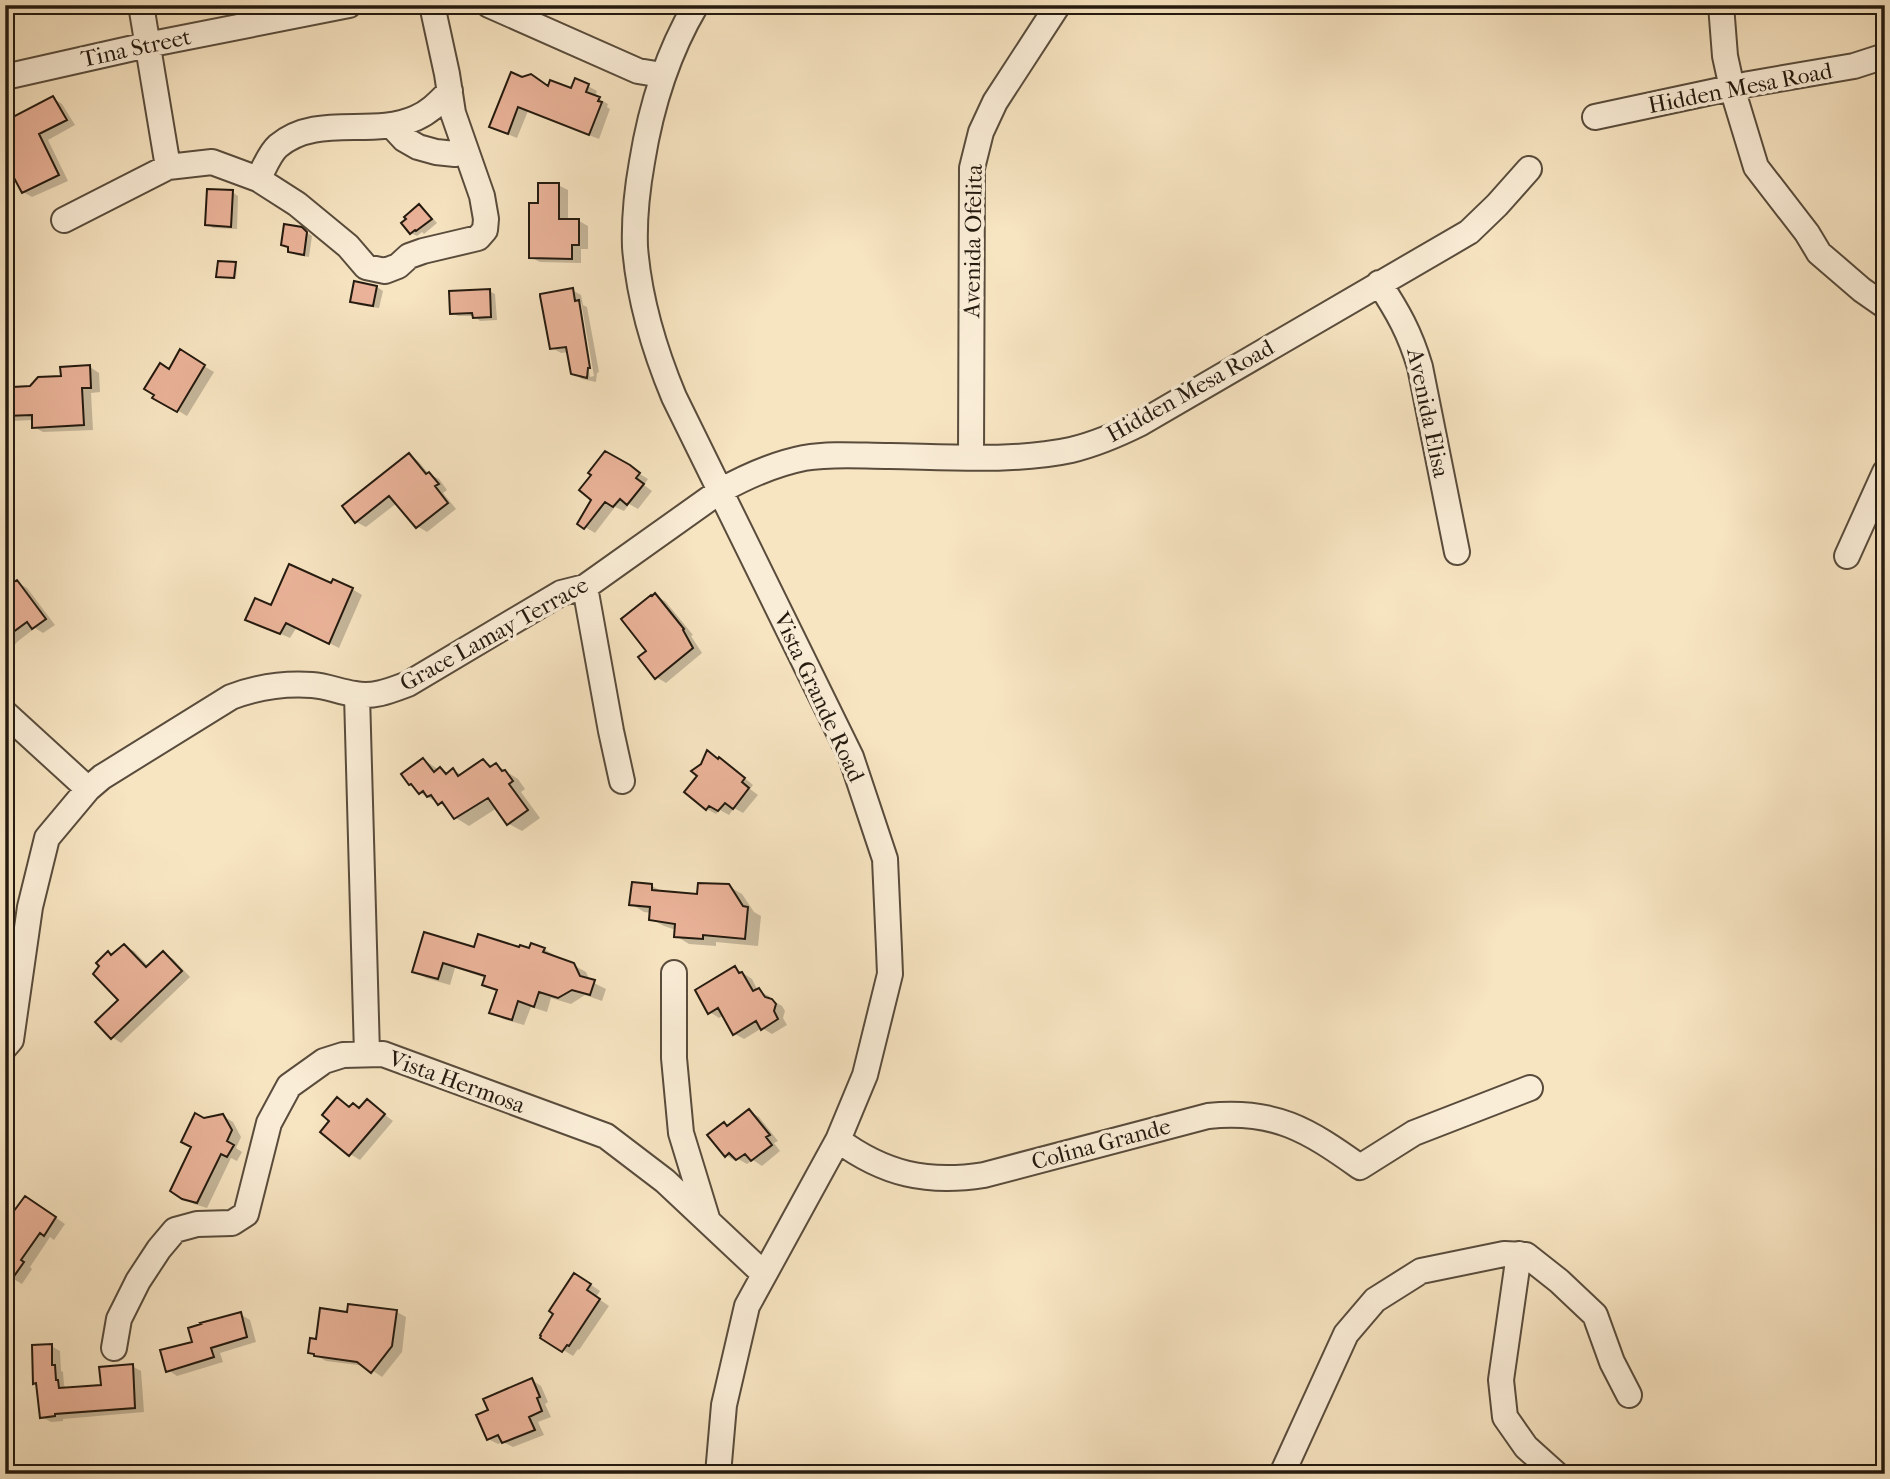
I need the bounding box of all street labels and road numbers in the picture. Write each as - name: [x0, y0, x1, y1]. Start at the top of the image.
- street label: Tina Street: [79, 23, 193, 73]
- street label: Hidden Mesa Road: [1646, 57, 1835, 119]
- street label: Avenida Ofelita: [958, 164, 988, 319]
- street label: Hidden Mesa Road: [1102, 334, 1279, 448]
- street label: Avenida Elisa: [1401, 345, 1455, 480]
- street label: Grace Lamay Terrace: [395, 571, 593, 697]
- street label: Vista Grande Road: [767, 607, 870, 786]
- street label: Vista Hermosa: [384, 1045, 529, 1119]
- street label: Colina Grande: [1028, 1112, 1174, 1176]

